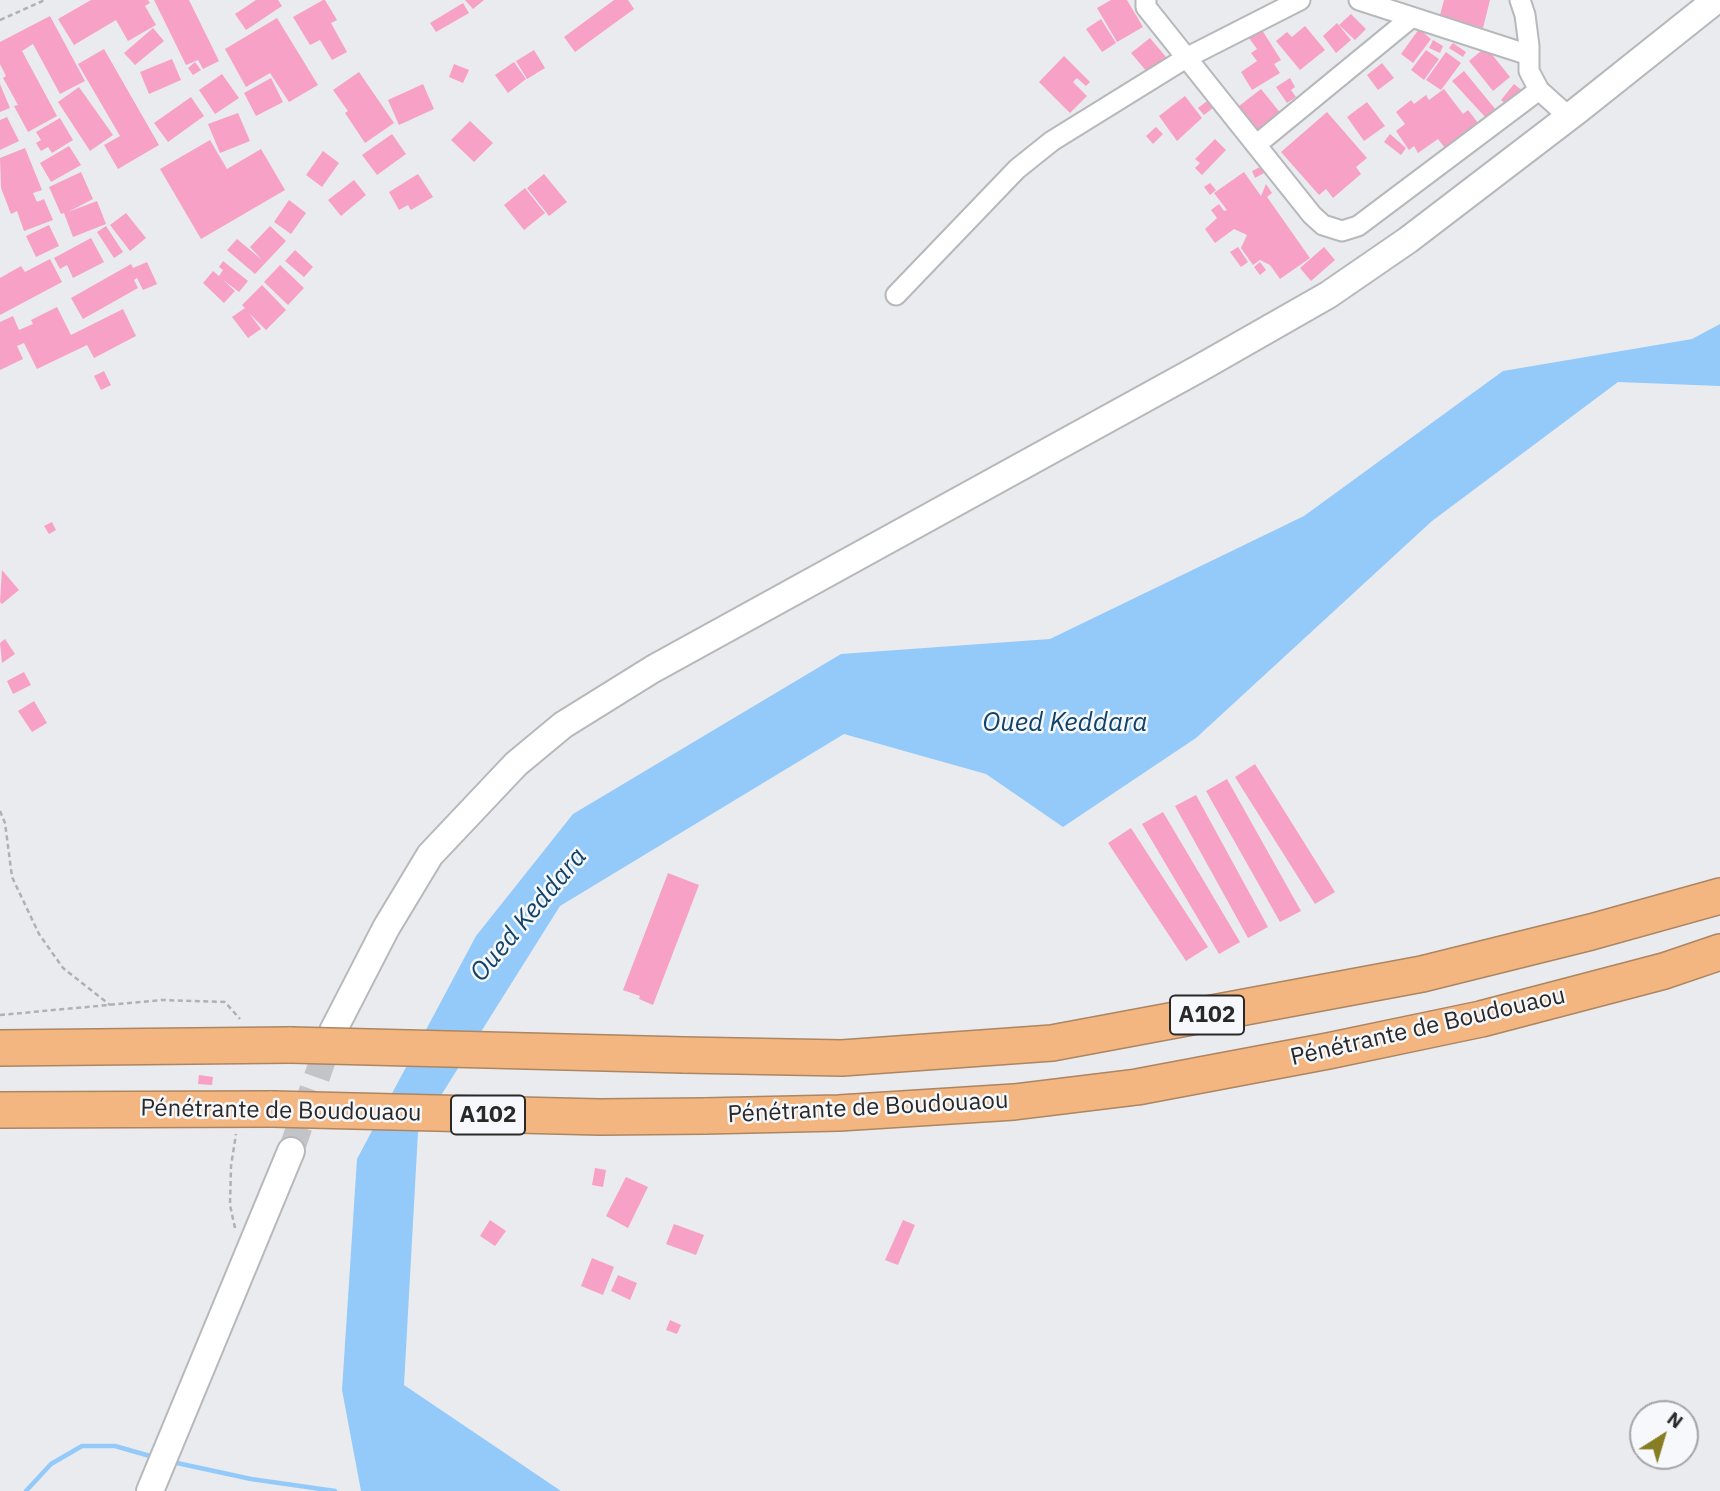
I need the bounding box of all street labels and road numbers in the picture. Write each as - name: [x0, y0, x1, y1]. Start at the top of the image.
- street label: Pénétrante de Boudouaou: [1288, 981, 1568, 1073]
- road number: A102: [1170, 996, 1244, 1034]
- street label: Pénétrante de Boudouaou: [727, 1086, 1009, 1130]
- street label: Pénétrante de Boudouaou: [140, 1094, 422, 1128]
- road number: A102: [451, 1096, 525, 1134]

